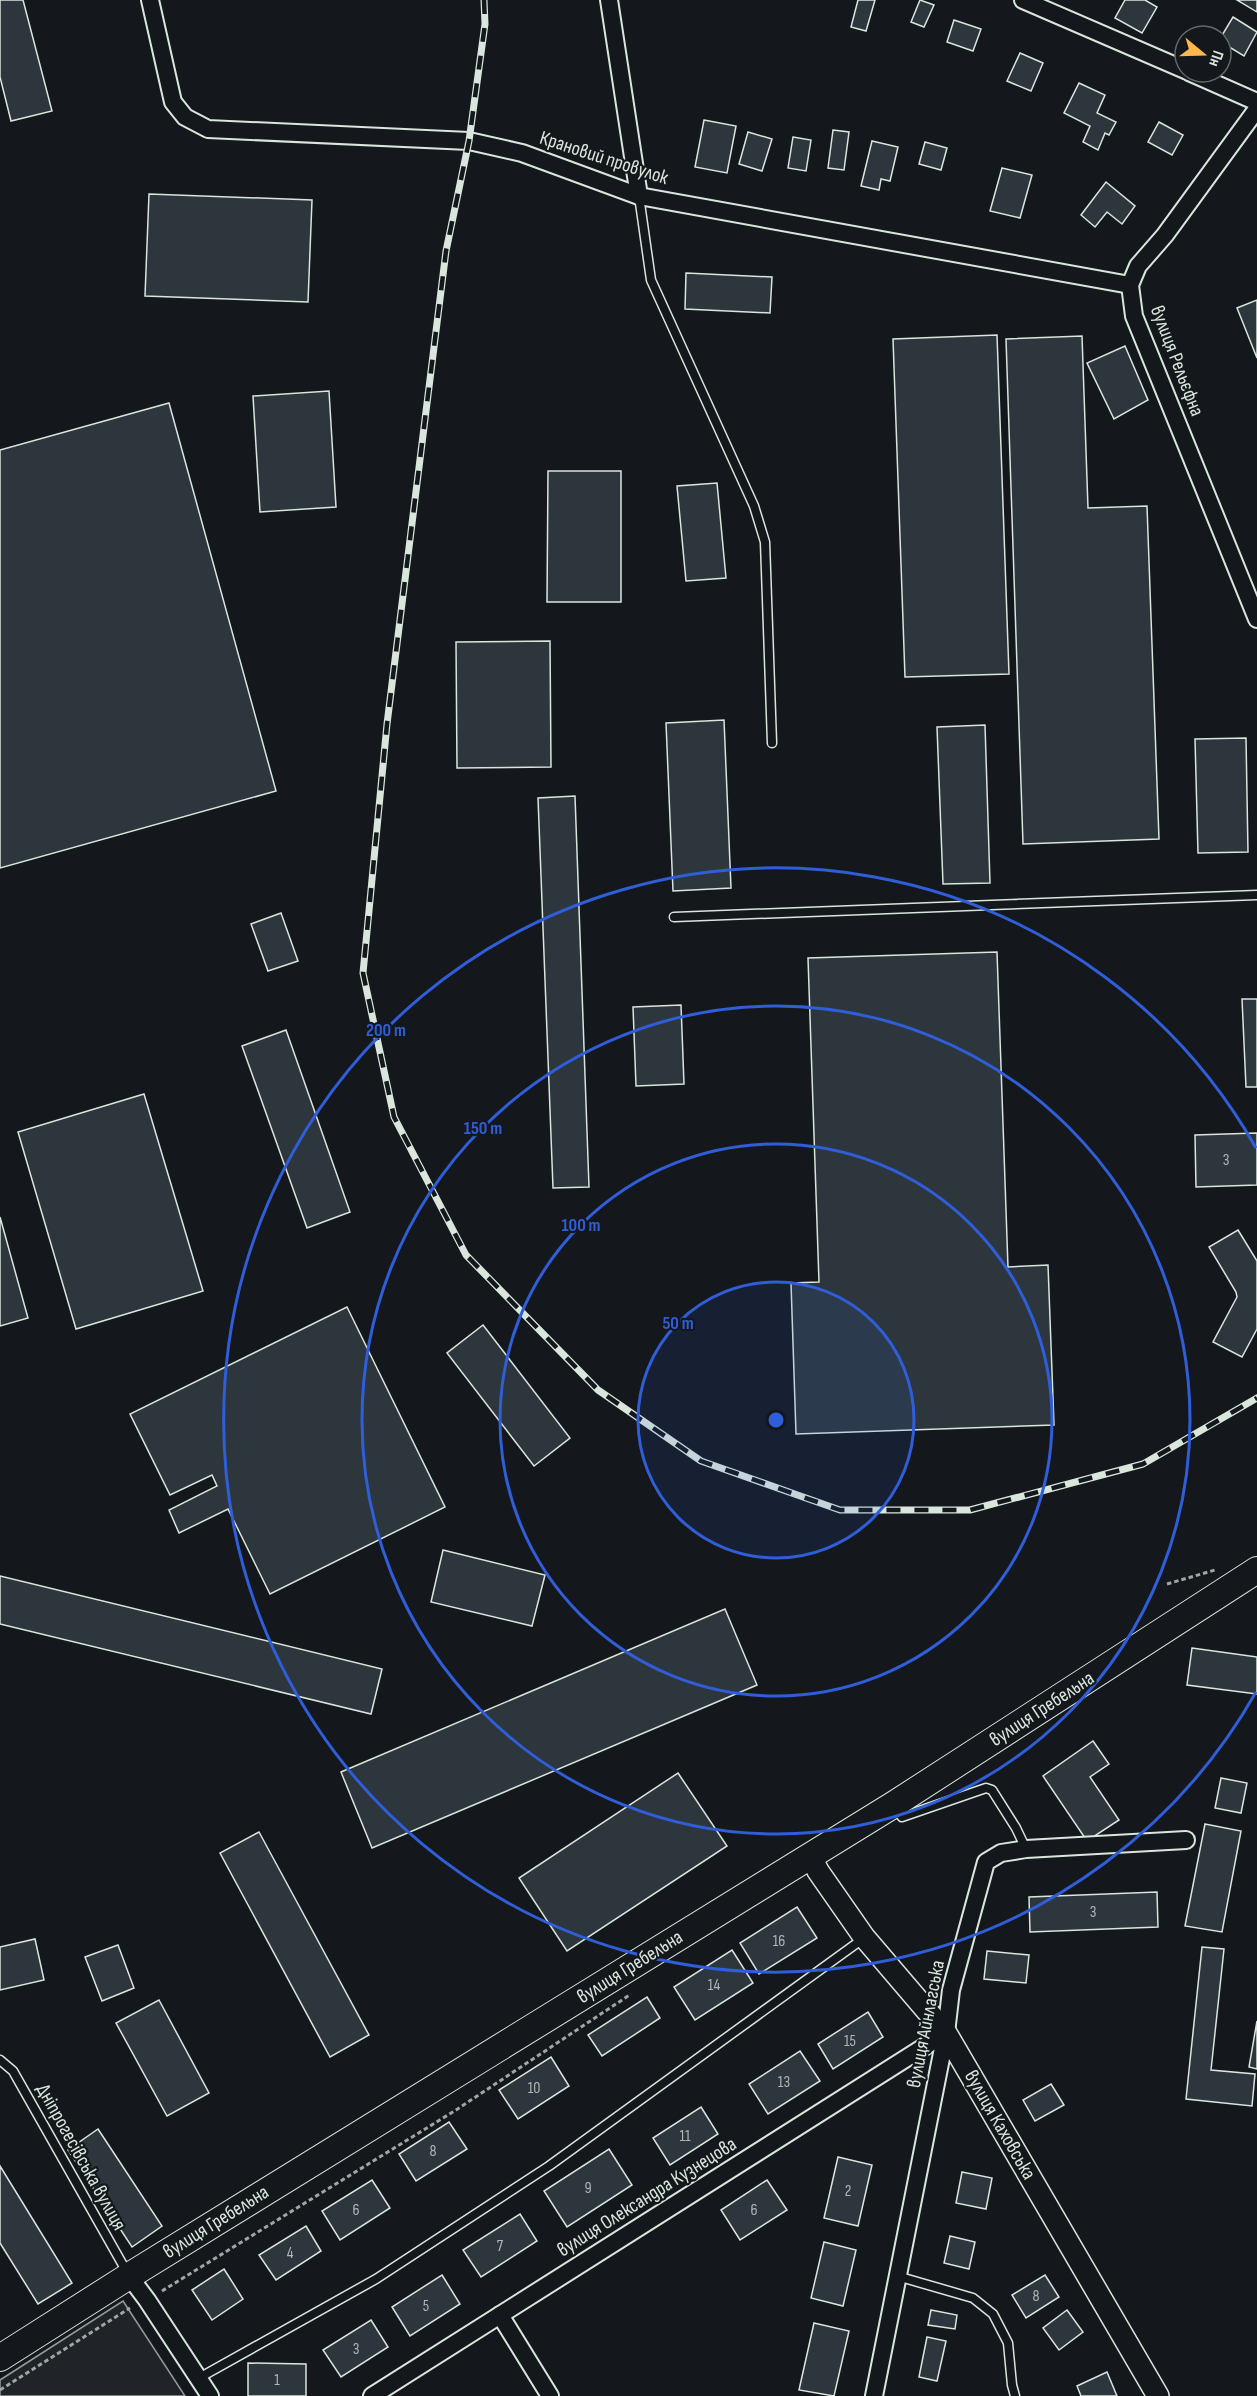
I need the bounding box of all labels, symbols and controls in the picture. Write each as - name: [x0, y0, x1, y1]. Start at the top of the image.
- north arrow: [1173, 24, 1233, 84]
- text: Пн: [1204, 48, 1227, 69]
- street label: Крановий провулок: [537, 126, 672, 190]
- street label: вулиця Рельєфна: [1145, 302, 1209, 420]
- text: 200 m: [366, 1020, 406, 1041]
- text: 150 m: [464, 1118, 502, 1139]
- house number: 3: [1223, 1151, 1229, 1170]
- text: 100 m: [562, 1215, 601, 1236]
- text: 50 m: [662, 1313, 694, 1334]
- centre of rings: [766, 1410, 786, 1430]
- street label: вулиця Гребельна: [985, 1666, 1099, 1752]
- house number: 3: [1090, 1903, 1096, 1922]
- street label: вулиця Гребельна: [573, 1925, 687, 2009]
- house number: 16: [773, 1932, 785, 1951]
- street label: вулиця Айнлагська: [902, 1958, 950, 2090]
- house number: 14: [708, 1976, 720, 1995]
- house number: 15: [844, 2032, 856, 2051]
- street label: вулиця Каховська: [959, 2066, 1041, 2184]
- house number: 13: [778, 2073, 790, 2092]
- street label: Дніпрогесівська вулиця: [31, 2079, 131, 2235]
- house number: 10: [528, 2079, 540, 2098]
- house number: 11: [679, 2127, 691, 2146]
- street label: вулиця Олександра Кузнецова: [553, 2132, 741, 2262]
- house number: 8: [429, 2142, 437, 2161]
- house number: 9: [584, 2179, 592, 2198]
- street label: вулиця Гребельна: [159, 2180, 273, 2264]
- house number: 2: [845, 2182, 851, 2201]
- house number: 6: [352, 2201, 360, 2220]
- house number: 6: [750, 2201, 758, 2220]
- house number: 7: [497, 2237, 504, 2256]
- house number: 4: [287, 2244, 294, 2263]
- house number: 8: [1032, 2287, 1040, 2306]
- house number: 5: [423, 2297, 429, 2316]
- house number: 3: [353, 2340, 359, 2359]
- house number: 1: [274, 2371, 280, 2390]

